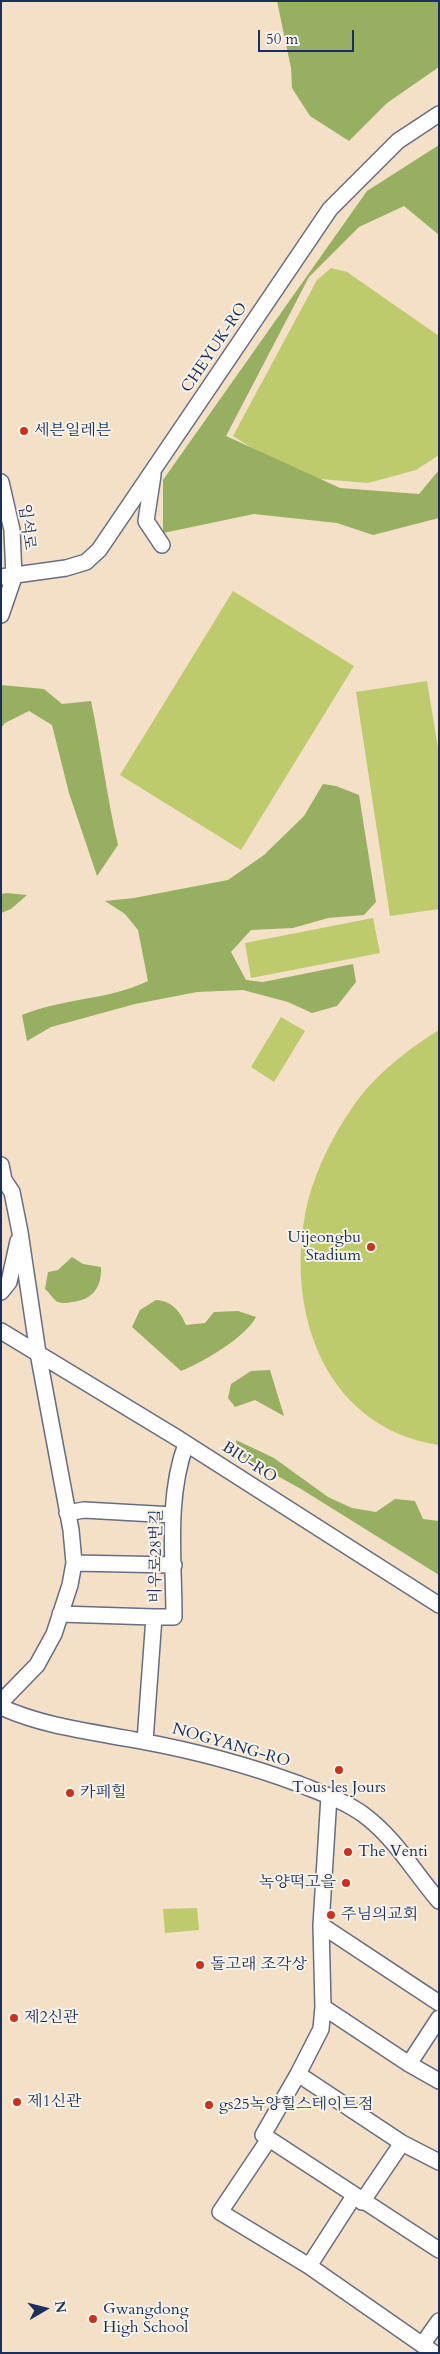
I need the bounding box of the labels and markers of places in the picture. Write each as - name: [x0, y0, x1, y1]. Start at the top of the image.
- place label: 세븐일레븐: [34, 421, 111, 441]
- marker: 세븐일레븐: [18, 425, 30, 437]
- place label: Uijeongbu Stadium: [288, 1228, 361, 1266]
- marker: Uijeongbu Stadium: [365, 1241, 377, 1253]
- marker: Tous les Jours: [333, 1764, 345, 1776]
- place label: Tous les Jours: [292, 1778, 386, 1798]
- place label: 카페힐: [80, 1783, 126, 1803]
- marker: 카페힐: [64, 1787, 76, 1799]
- place label: The Venti: [358, 1842, 428, 1862]
- marker: The Venti: [342, 1846, 354, 1858]
- place label: 녹양떡고을: [259, 1873, 336, 1893]
- marker: 녹양떡고을: [340, 1877, 352, 1889]
- place label: 주님의교회: [341, 1905, 418, 1925]
- marker: 주님의교회: [325, 1909, 337, 1921]
- place label: 돌고래 조각상: [210, 1955, 307, 1975]
- marker: 돌고래 조각상: [194, 1959, 206, 1971]
- place label: 제2신관: [24, 2008, 79, 2028]
- marker: 제2신관: [8, 2012, 20, 2024]
- place label: 제1신관: [27, 2092, 82, 2112]
- place label: gs25녹양힐스테이트점: [219, 2095, 373, 2115]
- marker: 제1신관: [11, 2096, 23, 2108]
- marker: gs25녹양힐스테이트점: [203, 2099, 215, 2111]
- place label: Gwangdong High School: [103, 2300, 189, 2338]
- marker: Gwangdong High School: [87, 2313, 99, 2325]

